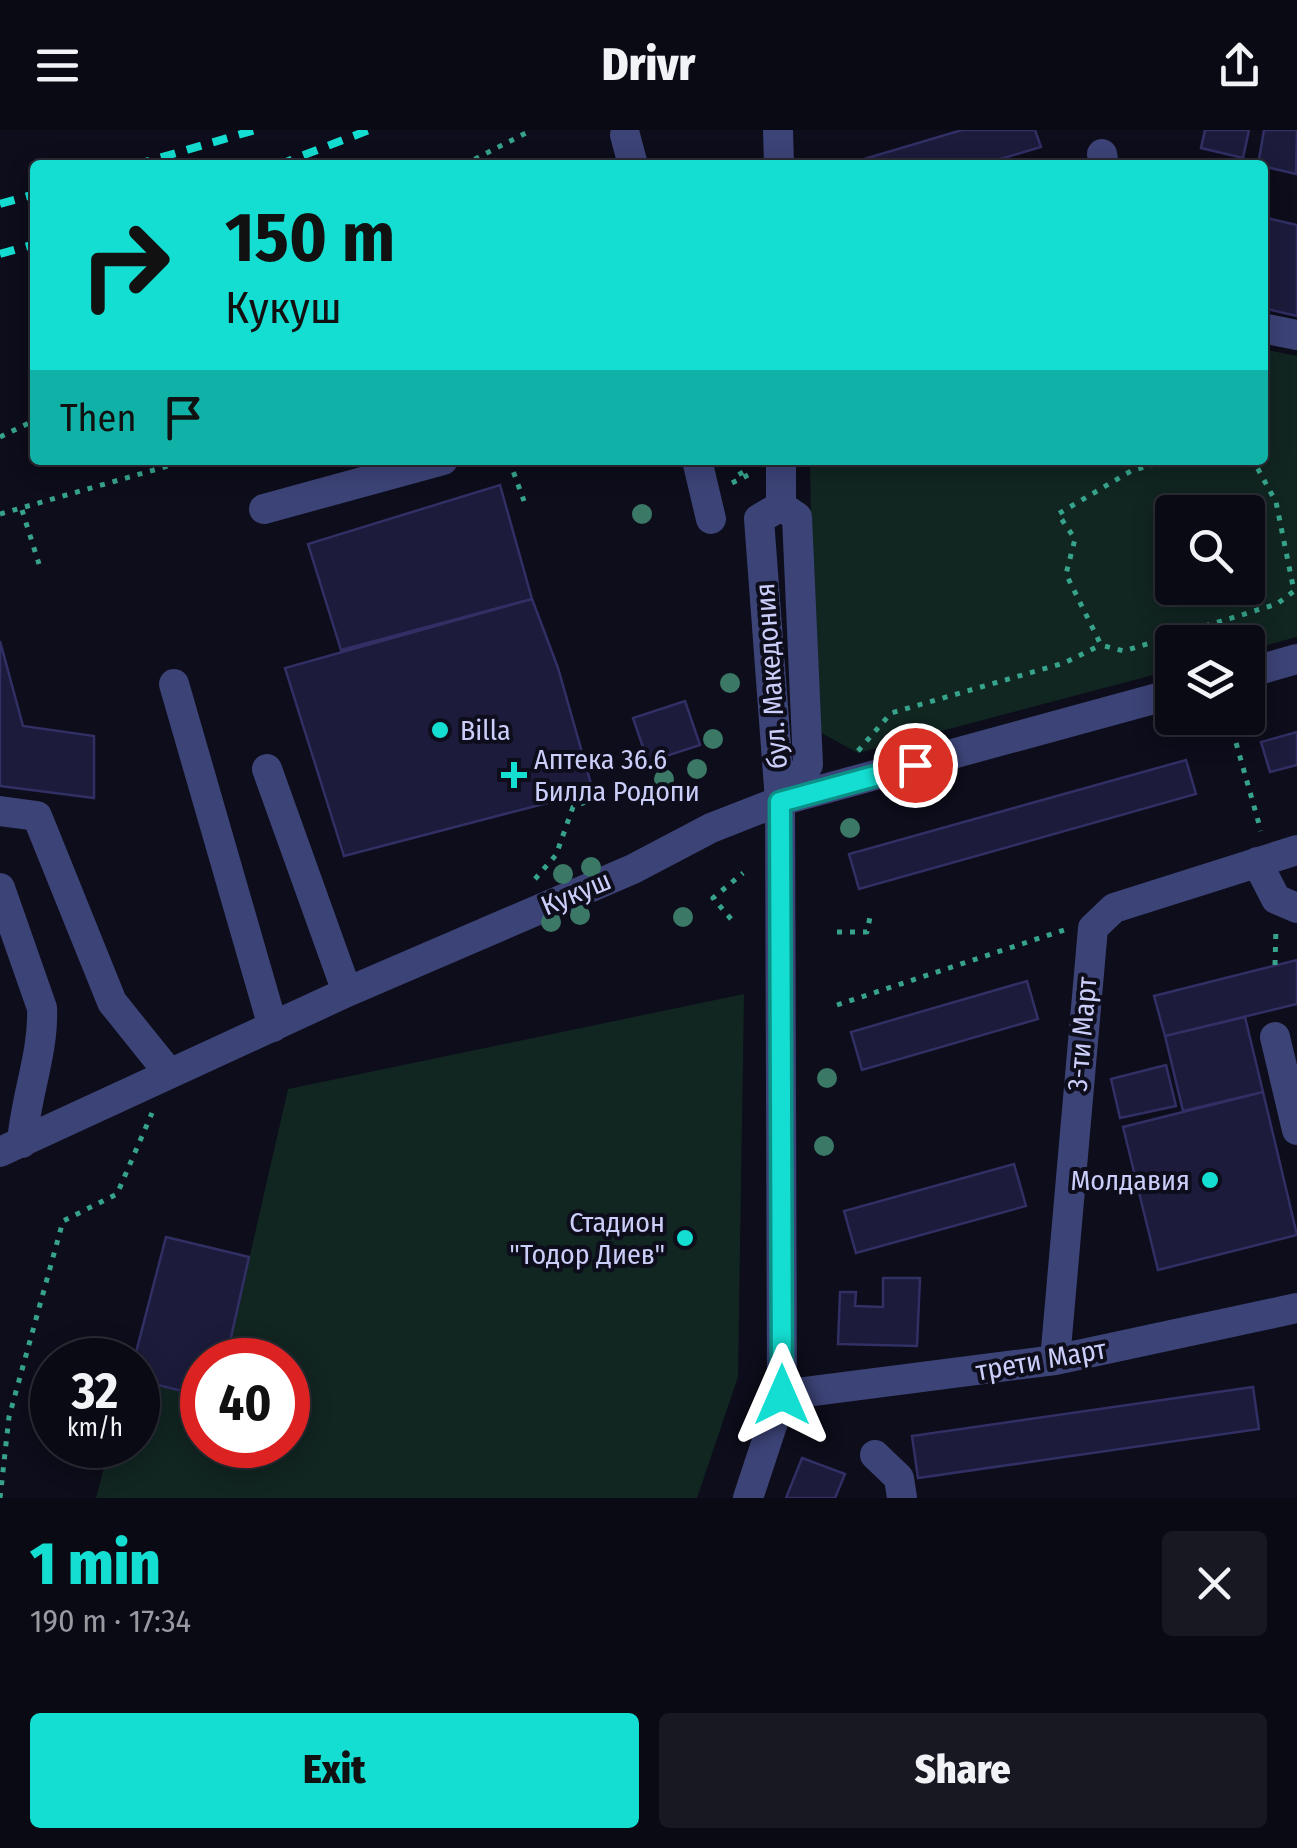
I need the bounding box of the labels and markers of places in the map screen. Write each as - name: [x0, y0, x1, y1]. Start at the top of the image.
- place label: Billa: [460, 714, 511, 747]
- marker: Billa: [429, 719, 451, 741]
- pin: [873, 723, 958, 808]
- place label: Аптека 36.6 Билла Родопи: [534, 743, 700, 808]
- marker: Аптека 36.6 Билла Родопи: [503, 764, 525, 786]
- place label: Молдавия: [1070, 1164, 1190, 1197]
- marker: Молдавия: [1199, 1169, 1221, 1191]
- place label: Стадион "Тодор Диев": [509, 1206, 665, 1271]
- marker: Стадион "Тодор Диев": [674, 1227, 696, 1249]

